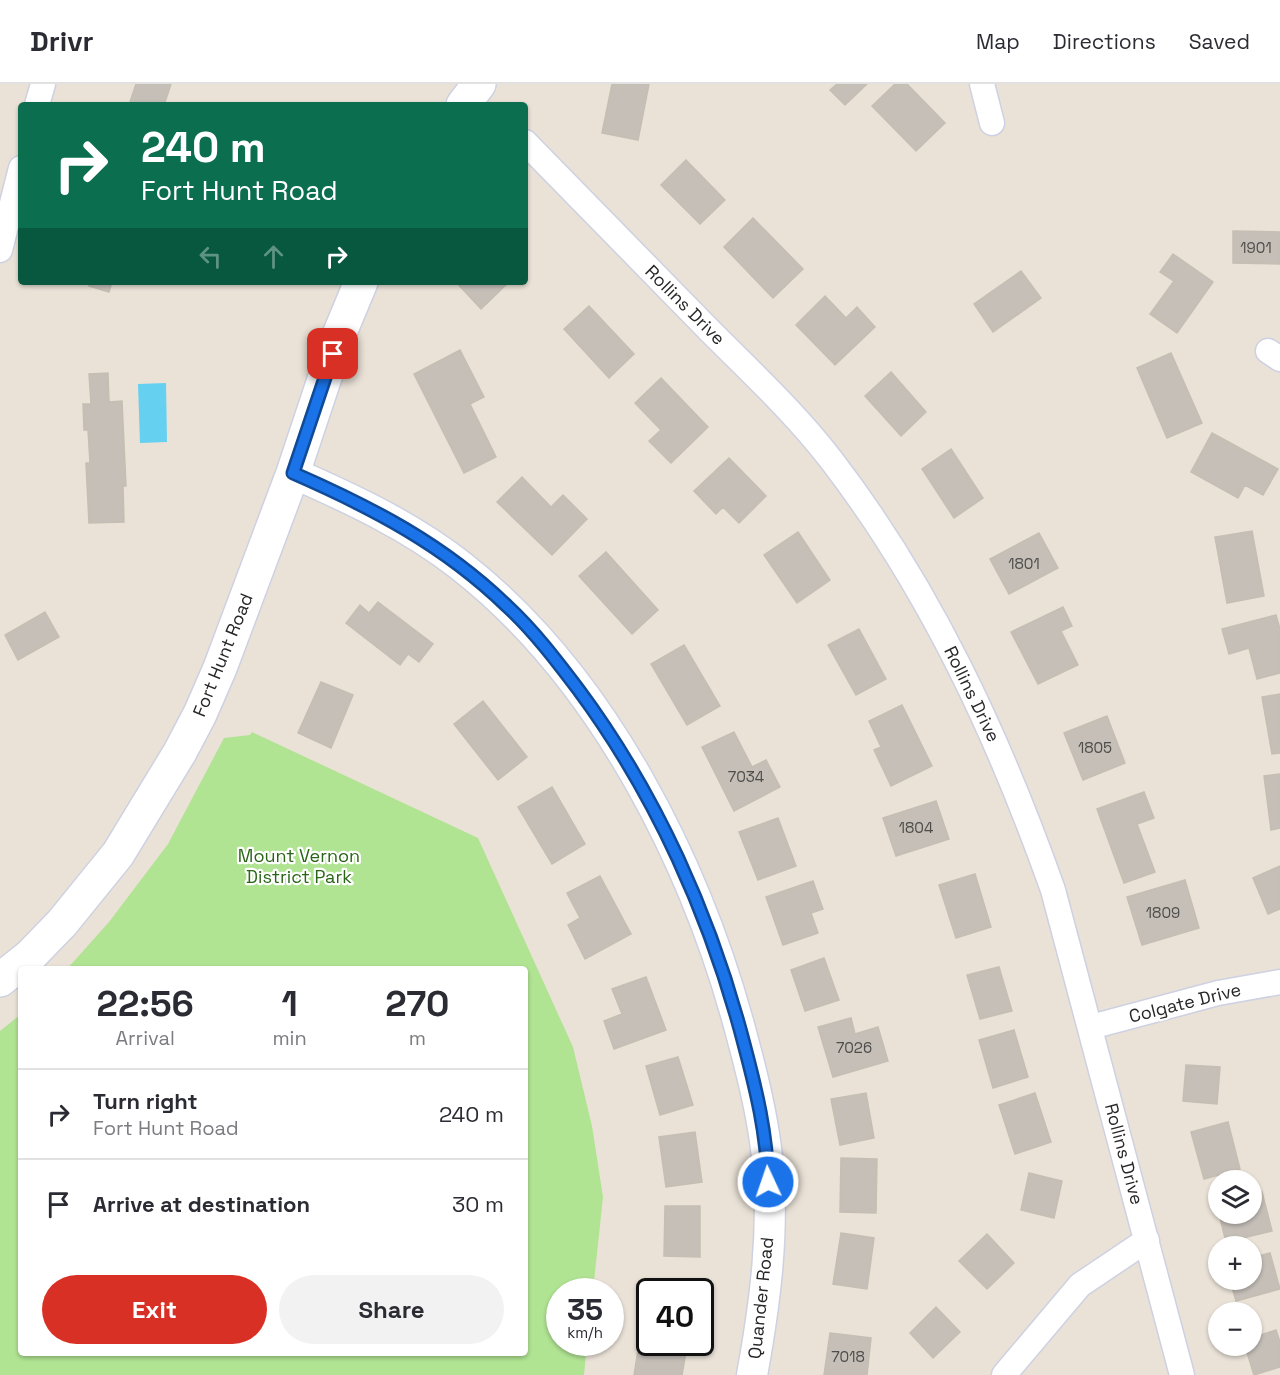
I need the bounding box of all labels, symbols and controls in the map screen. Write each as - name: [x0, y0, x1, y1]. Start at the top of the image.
- text: Drivr: [30, 23, 94, 59]
- text: Map: [976, 28, 1020, 55]
- text: Directions: [1053, 28, 1156, 55]
- text: Saved: [1189, 28, 1250, 55]
- text: 240 m: [141, 121, 266, 174]
- icon: right: [42, 126, 120, 204]
- text: Fort Hunt Road: [141, 173, 338, 208]
- house number: 1901: [1240, 238, 1272, 257]
- icon: left: [194, 240, 227, 273]
- icon: ahead: [257, 240, 290, 273]
- icon: right: [320, 240, 353, 273]
- street label: Rollins Drive: [640, 260, 730, 350]
- pin: [307, 328, 358, 379]
- icon: arrive: [316, 337, 349, 370]
- house number: 1801: [1008, 554, 1040, 573]
- street label: Fort Hunt Road: [187, 590, 258, 720]
- street label: Rollins Drive: [939, 642, 1006, 746]
- house number: 1805: [1078, 738, 1112, 757]
- house number: 7034: [728, 767, 764, 786]
- house number: 1804: [899, 818, 933, 837]
- park label: Mount Vernon District Park: [238, 844, 360, 888]
- house number: 1809: [1146, 903, 1180, 922]
- street label: Colgate Drive: [1126, 977, 1243, 1028]
- text: 22:56: [97, 981, 194, 1027]
- text: 1: [281, 981, 298, 1027]
- text: 270: [385, 981, 449, 1027]
- text: Arrival: [115, 1025, 175, 1051]
- text: min: [272, 1025, 307, 1051]
- text: m: [409, 1025, 426, 1051]
- house number: 7026: [836, 1038, 872, 1057]
- text: Turn right: [93, 1087, 198, 1115]
- icon: right: [42, 1098, 75, 1131]
- text: 240 m: [439, 1100, 504, 1128]
- street label: Rollins Drive: [1100, 1101, 1149, 1207]
- text: Fort Hunt Road: [93, 1115, 239, 1141]
- position arrow: [736, 1150, 800, 1214]
- map controls: [1208, 1170, 1262, 1356]
- button: layers: [1208, 1170, 1262, 1224]
- icon: arrive: [42, 1188, 75, 1221]
- text: Arrive at destination: [93, 1190, 310, 1218]
- text: 30 m: [452, 1190, 504, 1218]
- street label: Quander Road: [743, 1236, 778, 1360]
- button: +: [1208, 1236, 1262, 1290]
- button: Exit: [42, 1275, 267, 1344]
- button: Share: [279, 1275, 504, 1344]
- speed limit sign: 40: [636, 1278, 714, 1356]
- text: 35: [567, 1290, 603, 1329]
- button: −: [1208, 1302, 1262, 1356]
- text: km/h: [567, 1323, 603, 1342]
- house number: 7018: [831, 1347, 865, 1366]

